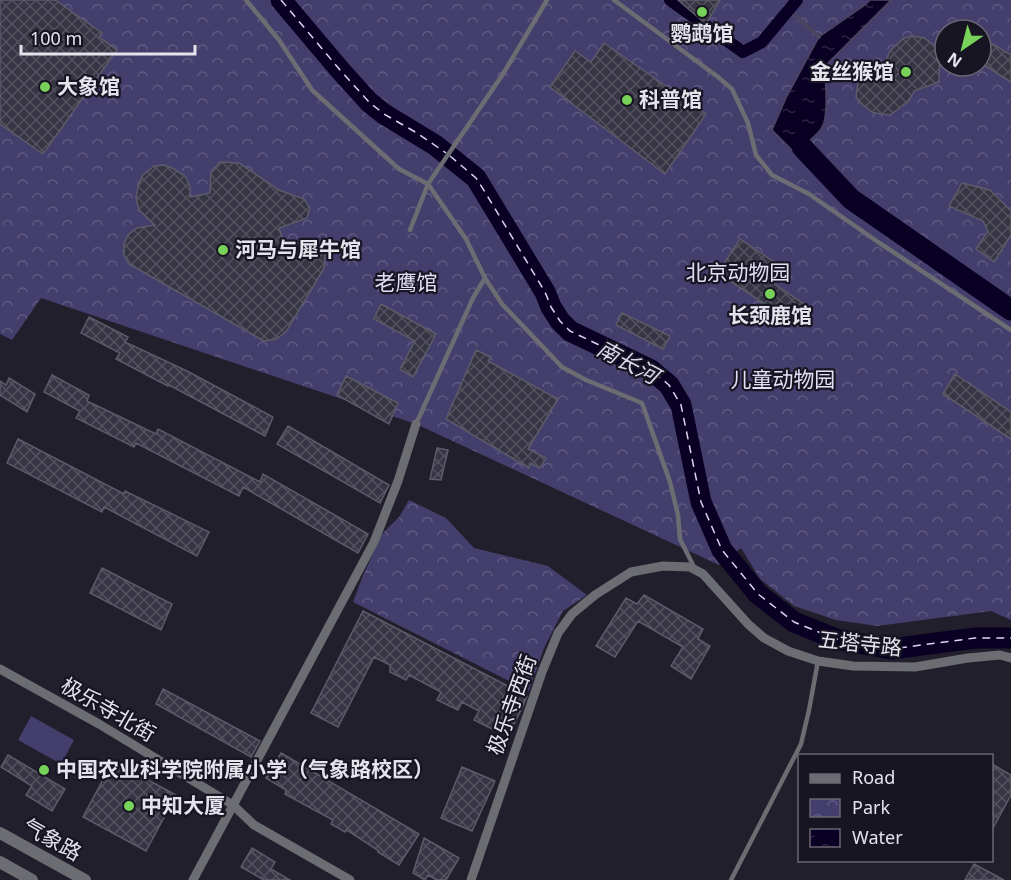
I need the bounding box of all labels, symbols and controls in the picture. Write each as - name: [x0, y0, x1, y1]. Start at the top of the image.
- marker: 鹦鹉馆: [695, 5, 709, 19]
- scale bar: [21, 18, 195, 56]
- north arrow: [933, 18, 993, 78]
- place label: 鹦鹉馆: [671, 19, 734, 47]
- text: 100 m: [30, 26, 82, 50]
- text: N: [943, 48, 966, 73]
- place label: 金丝猴馆: [810, 57, 894, 85]
- marker: 金丝猴馆: [899, 65, 913, 79]
- place label: 大象馆: [57, 72, 120, 100]
- marker: 大象馆: [38, 80, 52, 94]
- place label: 科普馆: [639, 85, 702, 113]
- marker: 科普馆: [620, 93, 634, 107]
- place label: 河马与犀牛馆: [235, 235, 361, 263]
- marker: 河马与犀牛馆: [216, 243, 230, 257]
- park label: 北京动物园: [686, 258, 791, 286]
- park label: 老鹰馆: [375, 268, 438, 296]
- marker: 长颈鹿馆: [763, 287, 777, 301]
- place label: 长颈鹿馆: [728, 301, 812, 329]
- water label: 南长河: [592, 332, 668, 392]
- park label: 儿童动物园: [731, 365, 836, 393]
- street label: 五塔寺路: [817, 625, 903, 661]
- street label: 极乐寺西街: [480, 651, 542, 759]
- street label: 极乐寺北街: [56, 671, 161, 748]
- legend: [798, 754, 993, 862]
- place label: 中国农业科学院附属小学（气象路校区）: [56, 755, 434, 783]
- marker: 中国农业科学院附属小学（气象路校区）: [37, 763, 51, 777]
- text: Road: [852, 765, 895, 789]
- place label: 中知大厦: [141, 791, 225, 819]
- text: Park: [852, 795, 890, 819]
- marker: 中知大厦: [122, 799, 136, 813]
- street label: 气象路: [18, 812, 87, 867]
- text: Water: [852, 825, 903, 849]

